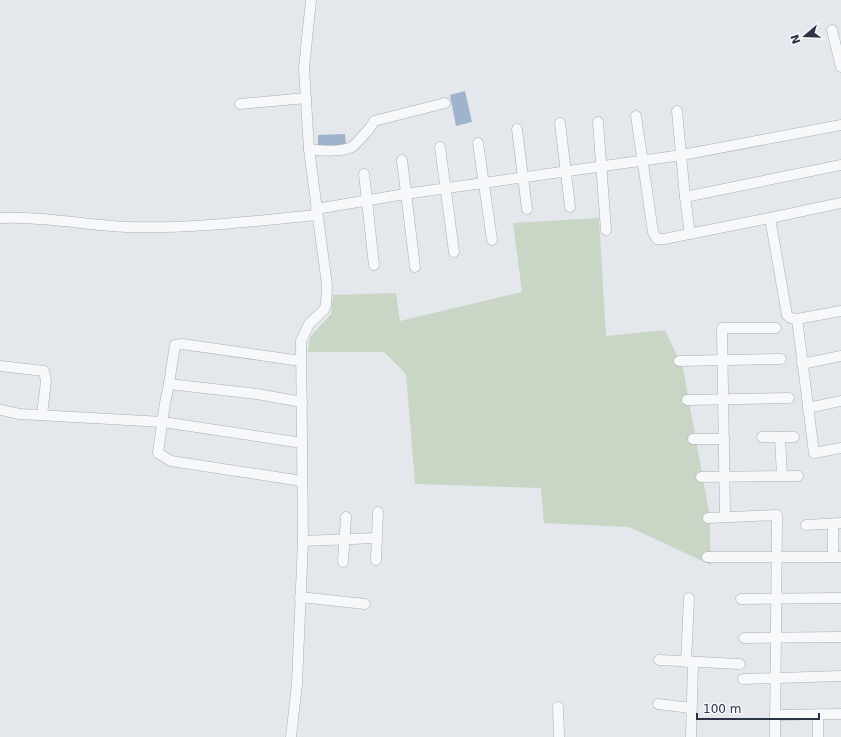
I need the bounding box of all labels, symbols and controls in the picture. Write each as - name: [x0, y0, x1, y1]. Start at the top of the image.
- north arrow: [785, 16, 825, 56]
- text: N: [788, 33, 804, 46]
- scale bar: [697, 695, 819, 721]
- text: 100 m: [703, 702, 741, 716]

